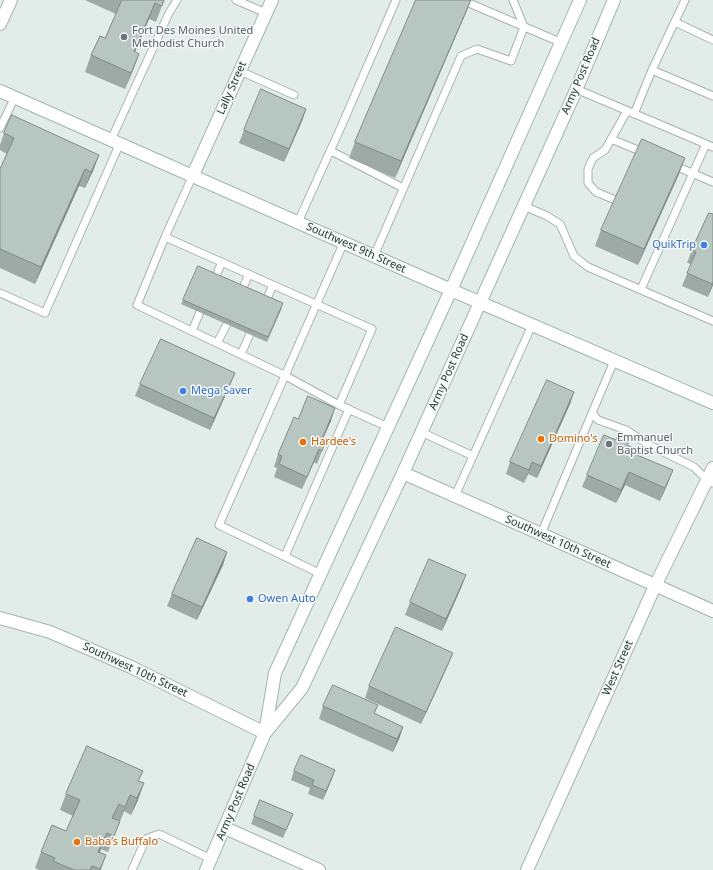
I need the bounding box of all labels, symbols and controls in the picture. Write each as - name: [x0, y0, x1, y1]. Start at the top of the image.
- place label: Fort Des Moines United Methodist Church: [132, 24, 253, 50]
- marker: Fort Des Moines United Methodist Church: [119, 32, 129, 42]
- street label: Army Post Road: [559, 36, 603, 116]
- street label: Lally Street: [214, 59, 250, 117]
- street label: Southwest 9th Street: [304, 220, 408, 276]
- place label: QuikTrip: [652, 238, 696, 252]
- marker: QuikTrip: [699, 240, 709, 250]
- street label: Army Post Road: [426, 332, 472, 412]
- place label: Mega Saver: [191, 384, 252, 398]
- marker: Mega Saver: [178, 386, 188, 396]
- place label: Emmanuel Baptist Church: [617, 431, 693, 457]
- place label: Domino's: [549, 432, 598, 446]
- marker: Domino's: [536, 434, 546, 444]
- place label: Hardee's: [311, 435, 356, 449]
- marker: Hardee's: [298, 437, 308, 447]
- marker: Emmanuel Baptist Church: [604, 439, 614, 449]
- street label: Southwest 10th Street: [503, 513, 613, 571]
- place label: Owen Auto: [258, 592, 316, 606]
- marker: Owen Auto: [245, 594, 255, 604]
- street label: West Street: [600, 638, 636, 698]
- street label: Southwest 10th Street: [80, 640, 190, 700]
- street label: Army Post Road: [214, 762, 258, 842]
- place label: Baba’s Buffalo: [85, 835, 158, 849]
- marker: Baba’s Buffalo: [72, 837, 82, 847]

